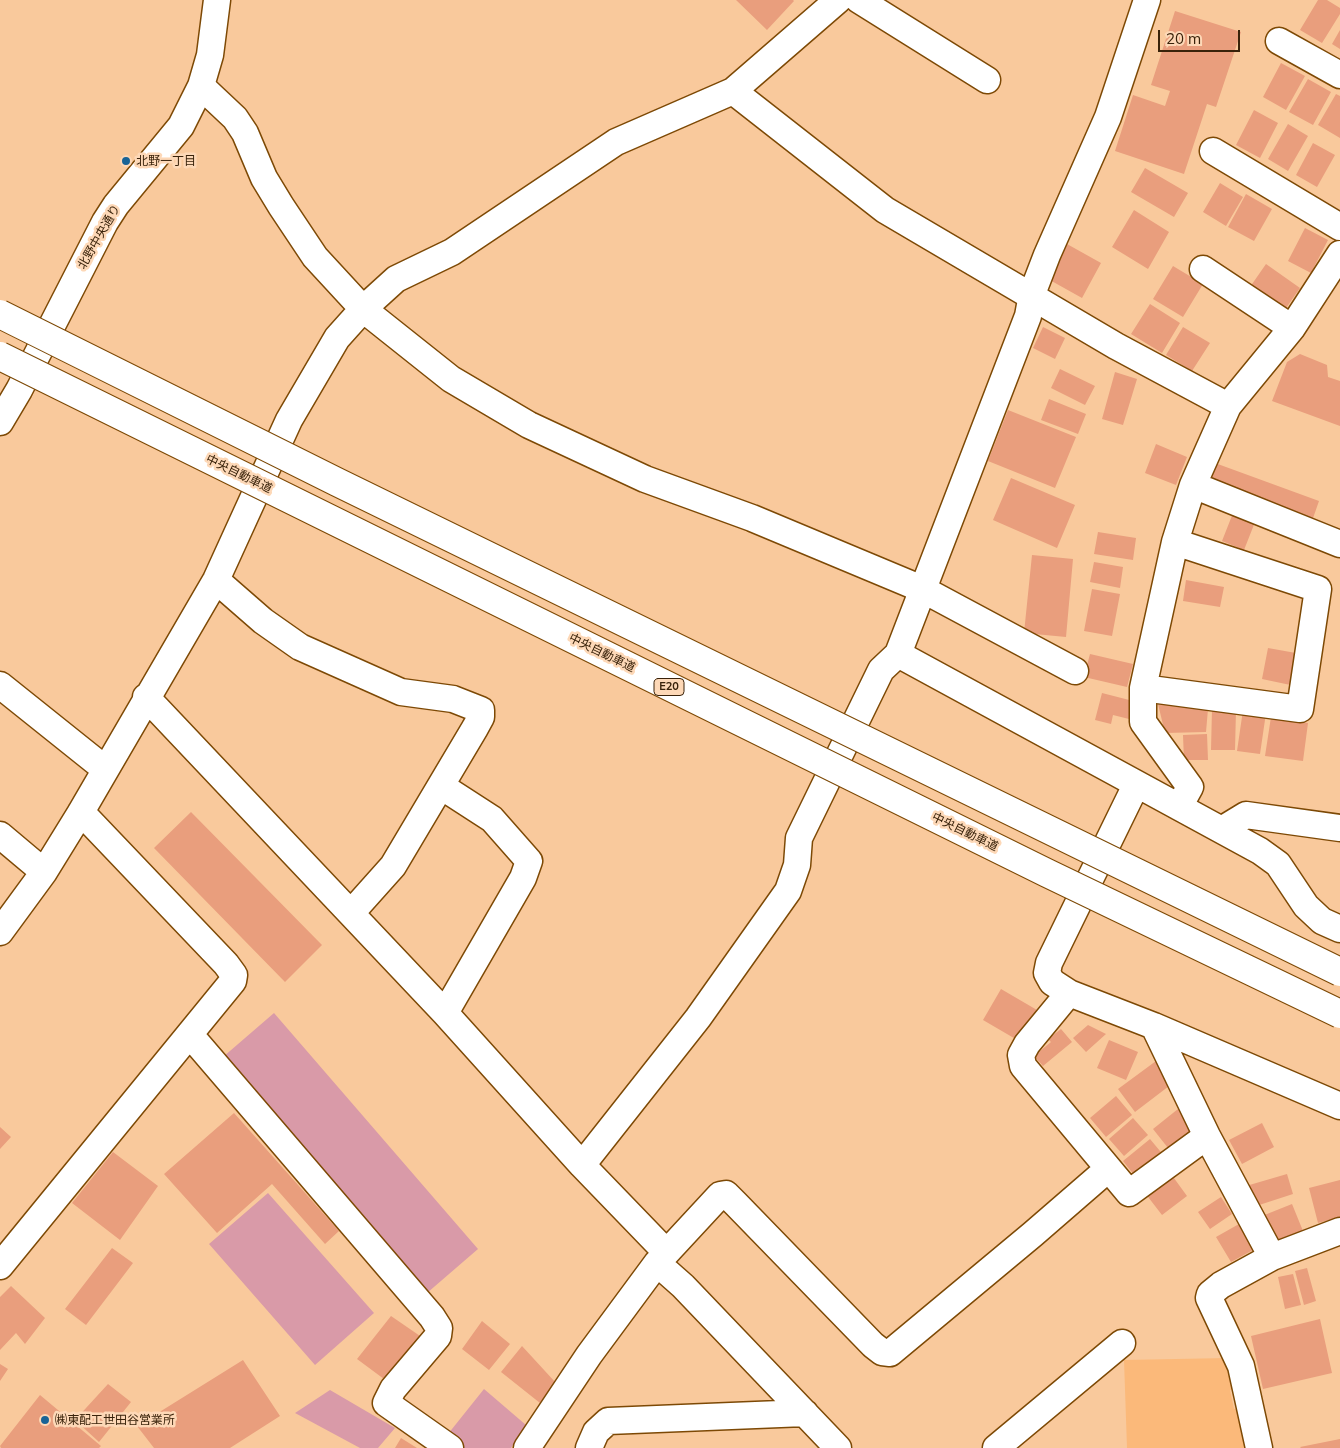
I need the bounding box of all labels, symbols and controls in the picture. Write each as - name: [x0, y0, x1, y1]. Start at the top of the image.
- scale bar: [1160, 20, 1242, 52]
- text: 20 m: [1166, 29, 1201, 48]
- place label: 北野一丁目: [136, 154, 196, 168]
- marker: 北野一丁目: [120, 155, 132, 167]
- street label: 北野中央通り: [75, 202, 123, 272]
- street label: 中央自動車道: [203, 452, 275, 496]
- street label: 中央自動車道: [566, 631, 638, 675]
- road number: E20: [654, 679, 684, 696]
- street label: 中央自動車道: [929, 810, 1001, 854]
- place label: ㈱東配工世田谷営業所: [55, 1413, 175, 1427]
- marker: ㈱東配工世田谷営業所: [39, 1414, 51, 1426]

